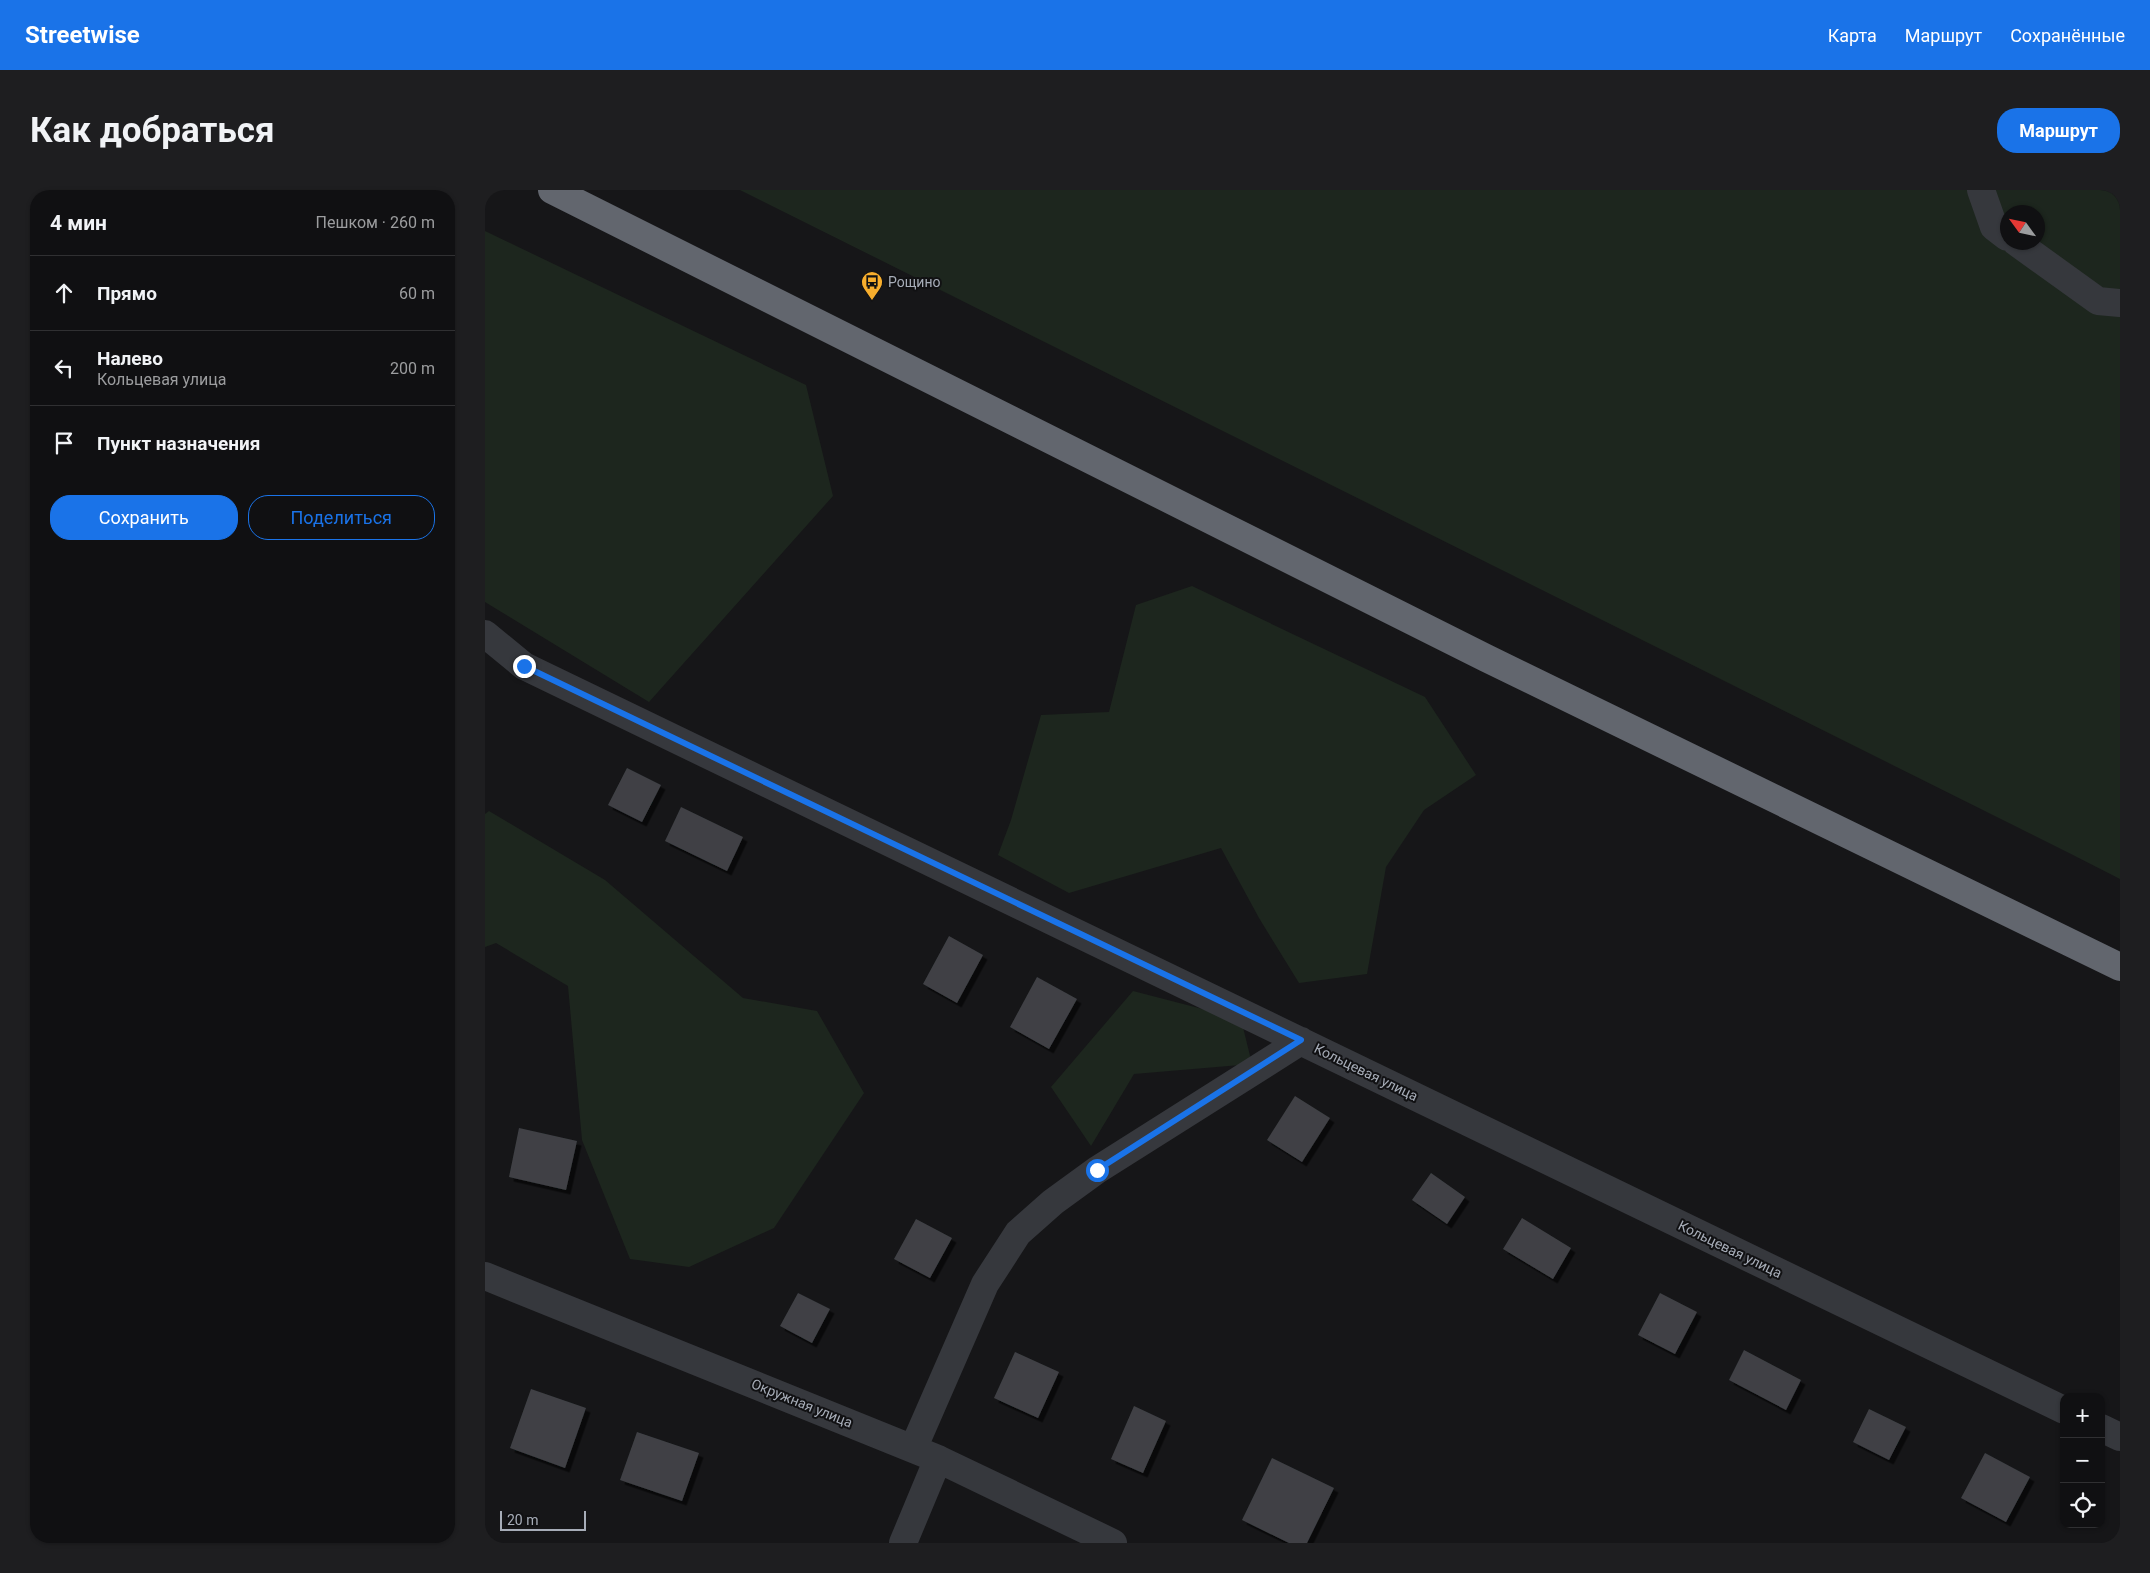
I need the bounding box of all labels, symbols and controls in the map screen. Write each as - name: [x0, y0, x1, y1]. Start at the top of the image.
- text: Streetwise: [25, 21, 140, 49]
- text: Карта: [1828, 25, 1877, 46]
- text: Маршрут: [1905, 25, 1982, 46]
- text: Сохранённые: [2010, 25, 2125, 46]
- button: Маршрут: [1997, 108, 2120, 153]
- text: Как добраться: [30, 110, 275, 151]
- north arrow: [2000, 205, 2045, 250]
- text: 4 мин: [50, 211, 107, 235]
- text: Пешком · 260 m: [316, 213, 435, 232]
- bus stop icon: Рощино: [860, 270, 884, 301]
- place label: Рощино: [888, 274, 940, 290]
- icon: ahead: [50, 279, 78, 307]
- text: Прямо: [97, 282, 157, 305]
- text: 60 m: [399, 284, 435, 303]
- text: Налево: [97, 347, 163, 370]
- icon: left: [50, 354, 78, 382]
- text: 200 m: [390, 359, 435, 378]
- text: Кольцевая улица: [97, 370, 227, 389]
- icon: arrive: [50, 429, 78, 457]
- text: Пункт назначения: [97, 432, 260, 455]
- button: Сохранить: [50, 495, 238, 540]
- button: Поделиться: [248, 495, 435, 540]
- route end: [513, 655, 536, 678]
- street label: Кольцевая улица: [1312, 1040, 1420, 1104]
- route start: [1086, 1159, 1109, 1182]
- street label: Кольцевая улица: [1676, 1217, 1784, 1281]
- street label: Окружная улица: [749, 1375, 855, 1431]
- map controls: [2060, 1393, 2105, 1528]
- button: +: [2060, 1393, 2105, 1438]
- button: −: [2060, 1438, 2105, 1483]
- button: locate: [2060, 1483, 2105, 1528]
- scale bar: [500, 1508, 586, 1531]
- text: 20 m: [507, 1512, 539, 1528]

